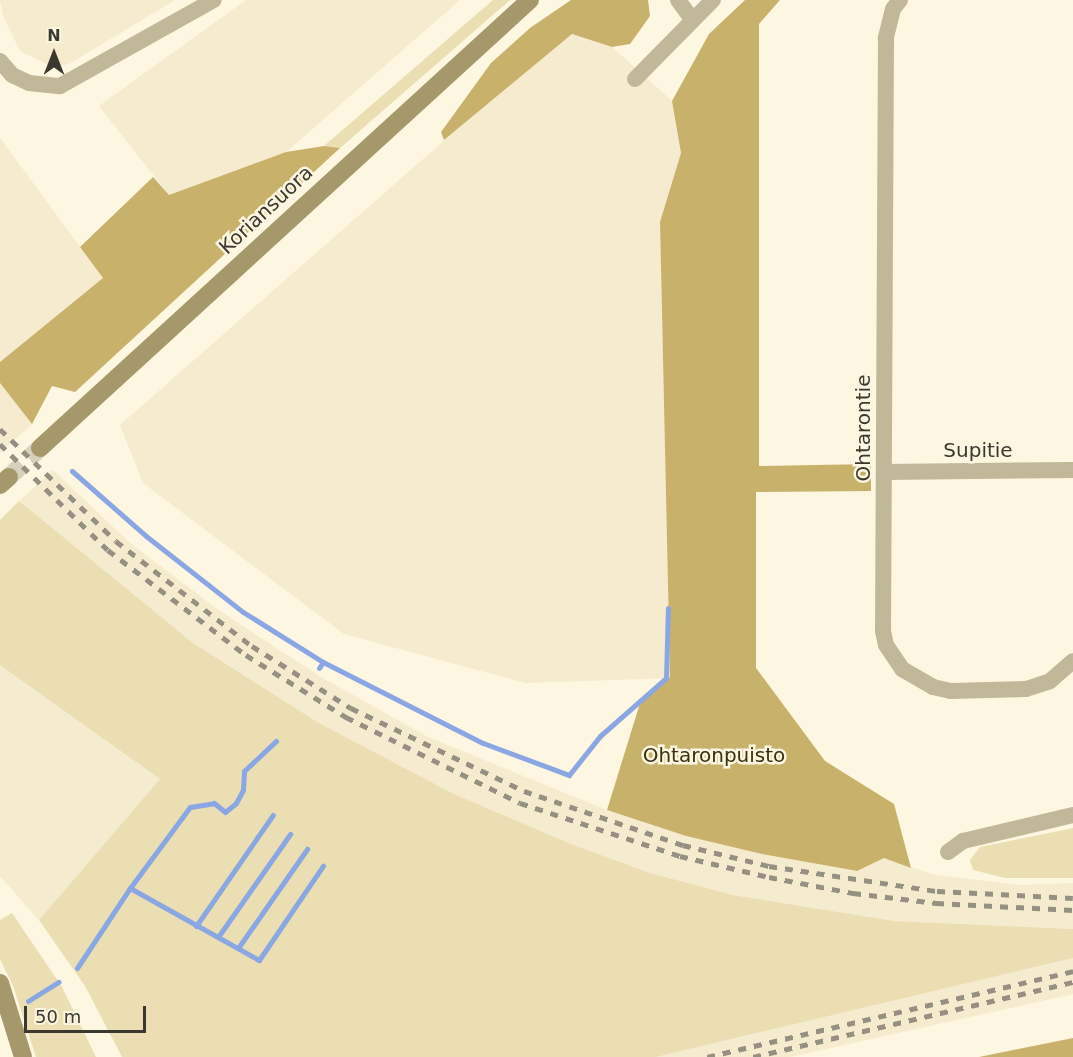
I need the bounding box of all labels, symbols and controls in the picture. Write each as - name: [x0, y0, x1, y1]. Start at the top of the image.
- north arrow: [24, 24, 84, 84]
- text: N: [47, 26, 61, 45]
- street label: Koriansuora: [214, 161, 318, 259]
- street label: Ohtarontie: [851, 375, 875, 481]
- street label: Supitie: [943, 438, 1013, 462]
- park label: Ohtaronpuisto: [643, 743, 785, 767]
- scale bar: [27, 994, 148, 1032]
- text: 50 m: [35, 1006, 81, 1027]

